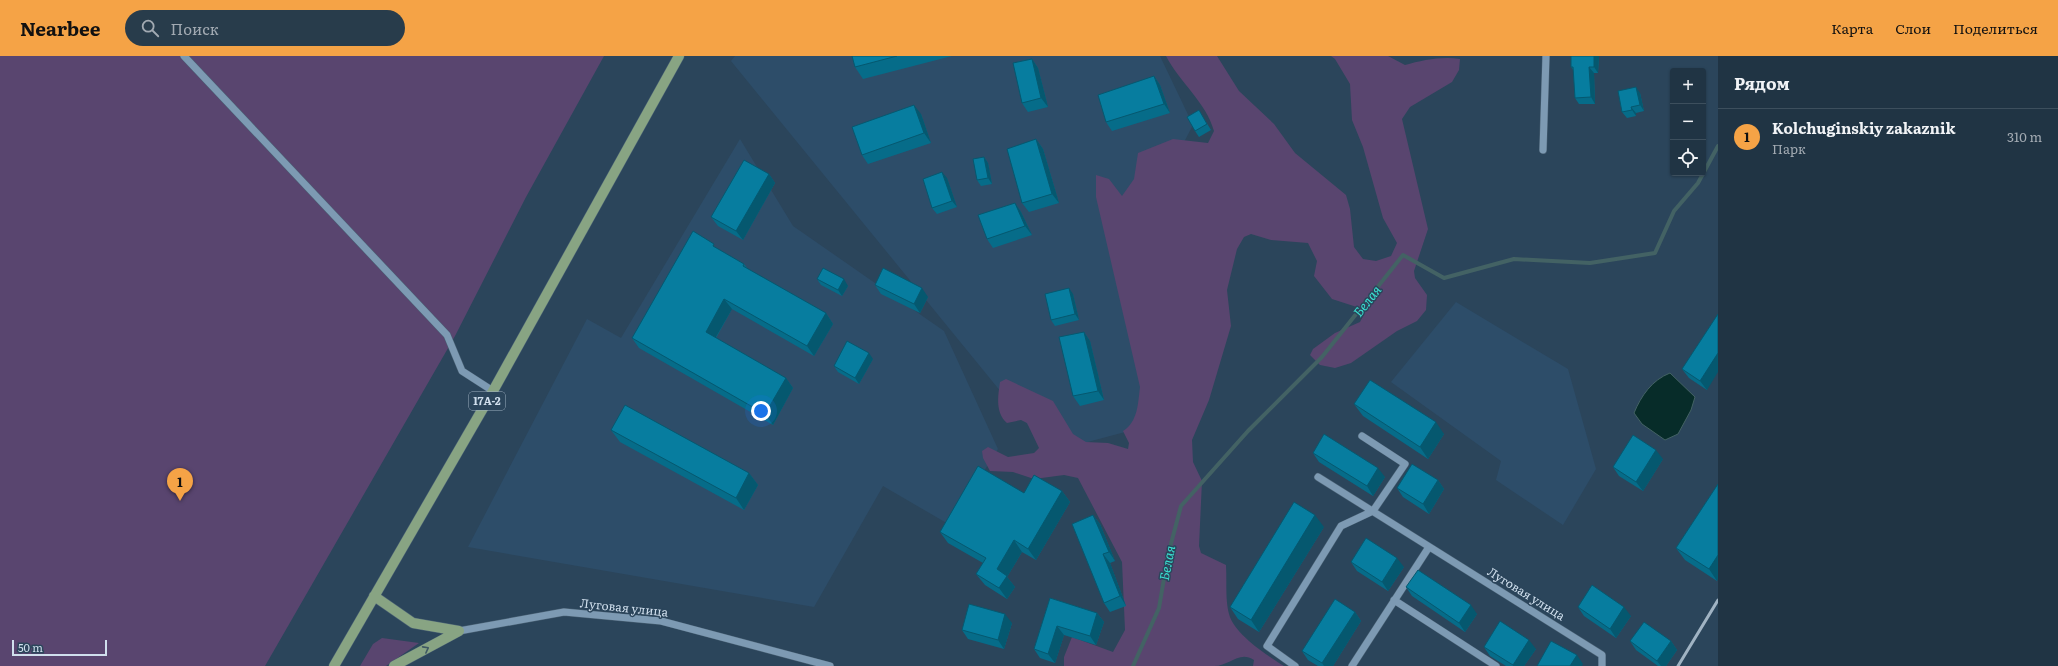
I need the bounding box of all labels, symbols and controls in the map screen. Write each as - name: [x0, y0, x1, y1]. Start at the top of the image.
- search box: [125, 10, 405, 46]
- text: Nearbee: [20, 14, 101, 42]
- icon: search: [139, 17, 161, 39]
- text: Поиск: [171, 17, 219, 40]
- text: Карта: [1831, 18, 1873, 38]
- text: Слои: [1895, 18, 1931, 38]
- text: Поделиться: [1953, 18, 2038, 38]
- map controls: [1670, 68, 1706, 176]
- button: +: [1670, 68, 1706, 104]
- text: Рядом: [1734, 70, 1790, 95]
- button: −: [1670, 104, 1706, 140]
- text: Kolchuginskiy zakaznik: [1772, 116, 1956, 139]
- text: 1: [1744, 127, 1750, 146]
- text: 310 m: [2007, 127, 2042, 146]
- text: Парк: [1772, 139, 1806, 158]
- button: locate: [1670, 140, 1706, 176]
- water label: Белая: [1348, 281, 1385, 321]
- road number: 17А-2: [469, 392, 505, 410]
- your location: [751, 401, 771, 421]
- pin: 1: [167, 468, 193, 501]
- water label: Белая: [1154, 543, 1179, 582]
- street label: Луговая улица: [1484, 562, 1569, 625]
- street label: Луговая улица: [579, 593, 670, 621]
- scale bar: [12, 638, 107, 657]
- text: 50 m: [18, 639, 43, 655]
- one-way arrow: [422, 646, 429, 653]

